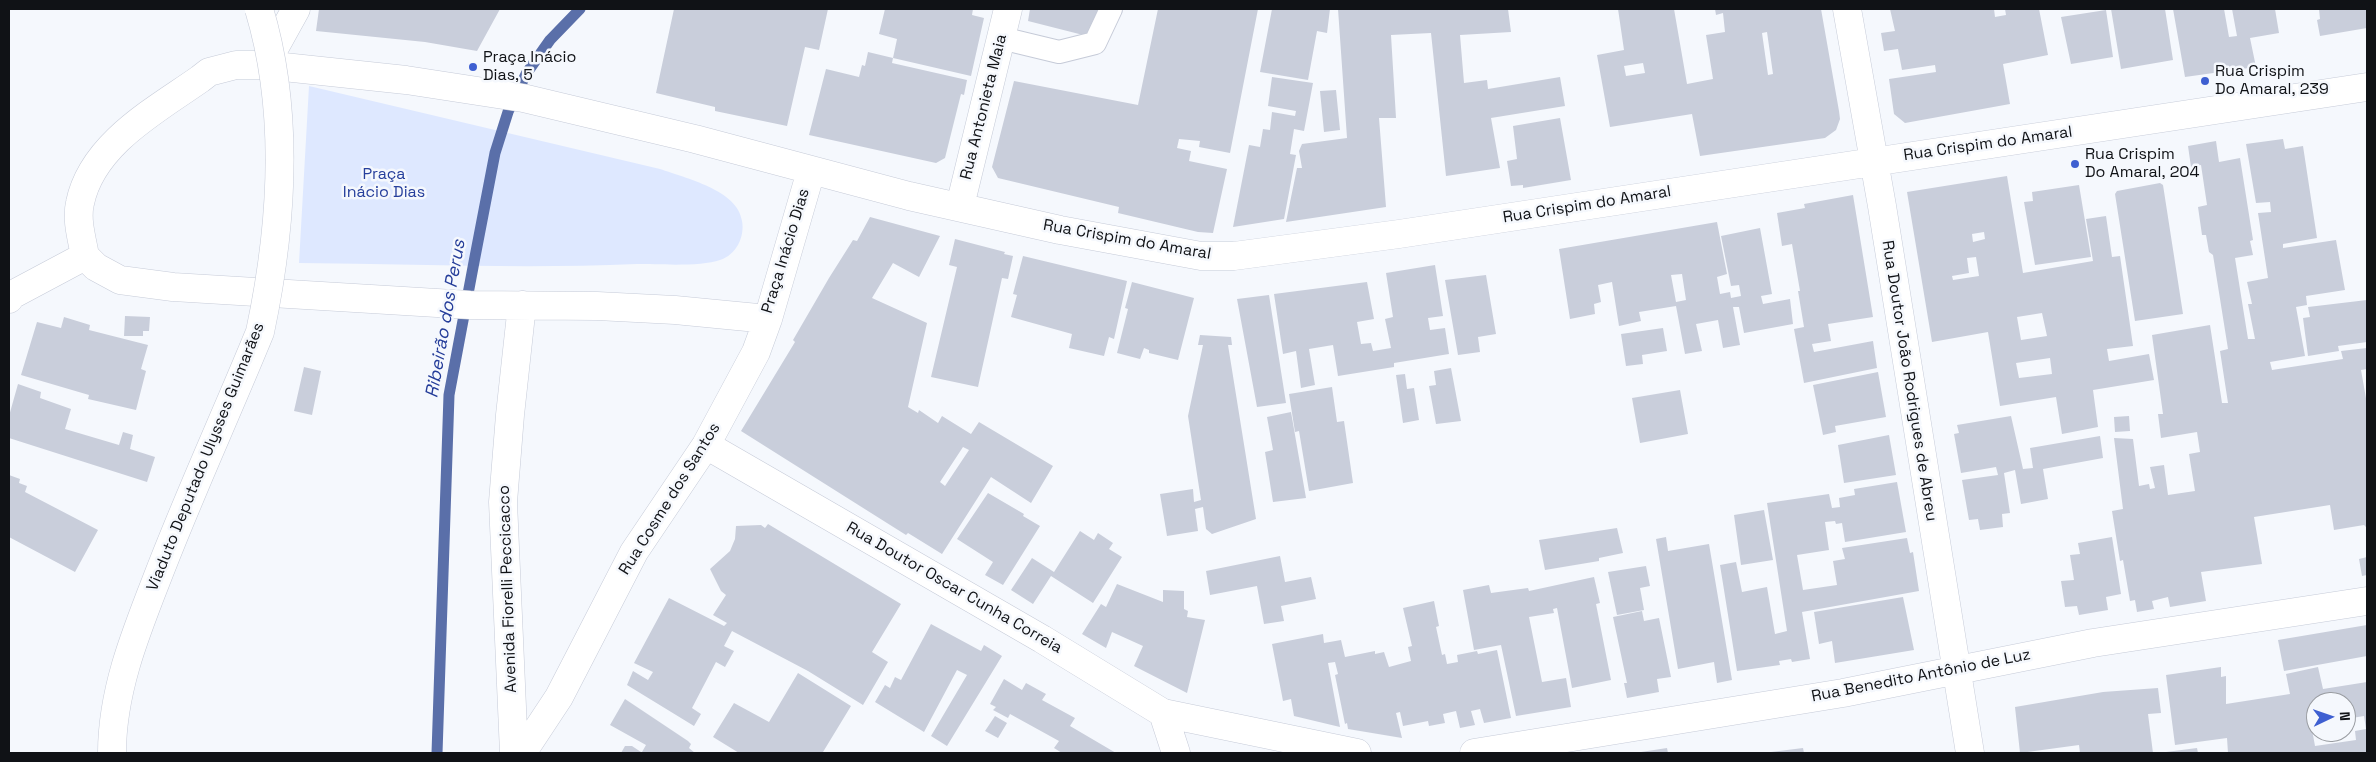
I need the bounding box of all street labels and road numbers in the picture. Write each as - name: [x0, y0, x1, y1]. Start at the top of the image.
- street label: Rua Antonieta Maia: [957, 32, 1011, 182]
- street label: Rua Crispim do Amaral: [1902, 123, 2074, 165]
- street label: Rua Crispim do Amaral: [1501, 182, 1673, 228]
- street label: Praça Inácio Dias: [758, 186, 814, 316]
- street label: Rua Crispim do Amaral: [1042, 216, 1212, 264]
- street label: Rua Doutor João Rodrigues de Abreu: [1877, 239, 1941, 523]
- street label: Viaduto Deputado Ulysses Guimarães: [143, 320, 269, 594]
- street label: Rua Cosme dos Santos: [615, 419, 725, 579]
- street label: Avenida Fiorelli Peccicacco: [495, 485, 521, 693]
- street label: Rua Doutor Oscar Cunha Correia: [843, 518, 1065, 658]
- street label: Rua Benedito Antônio de Luz: [1810, 645, 2032, 707]

